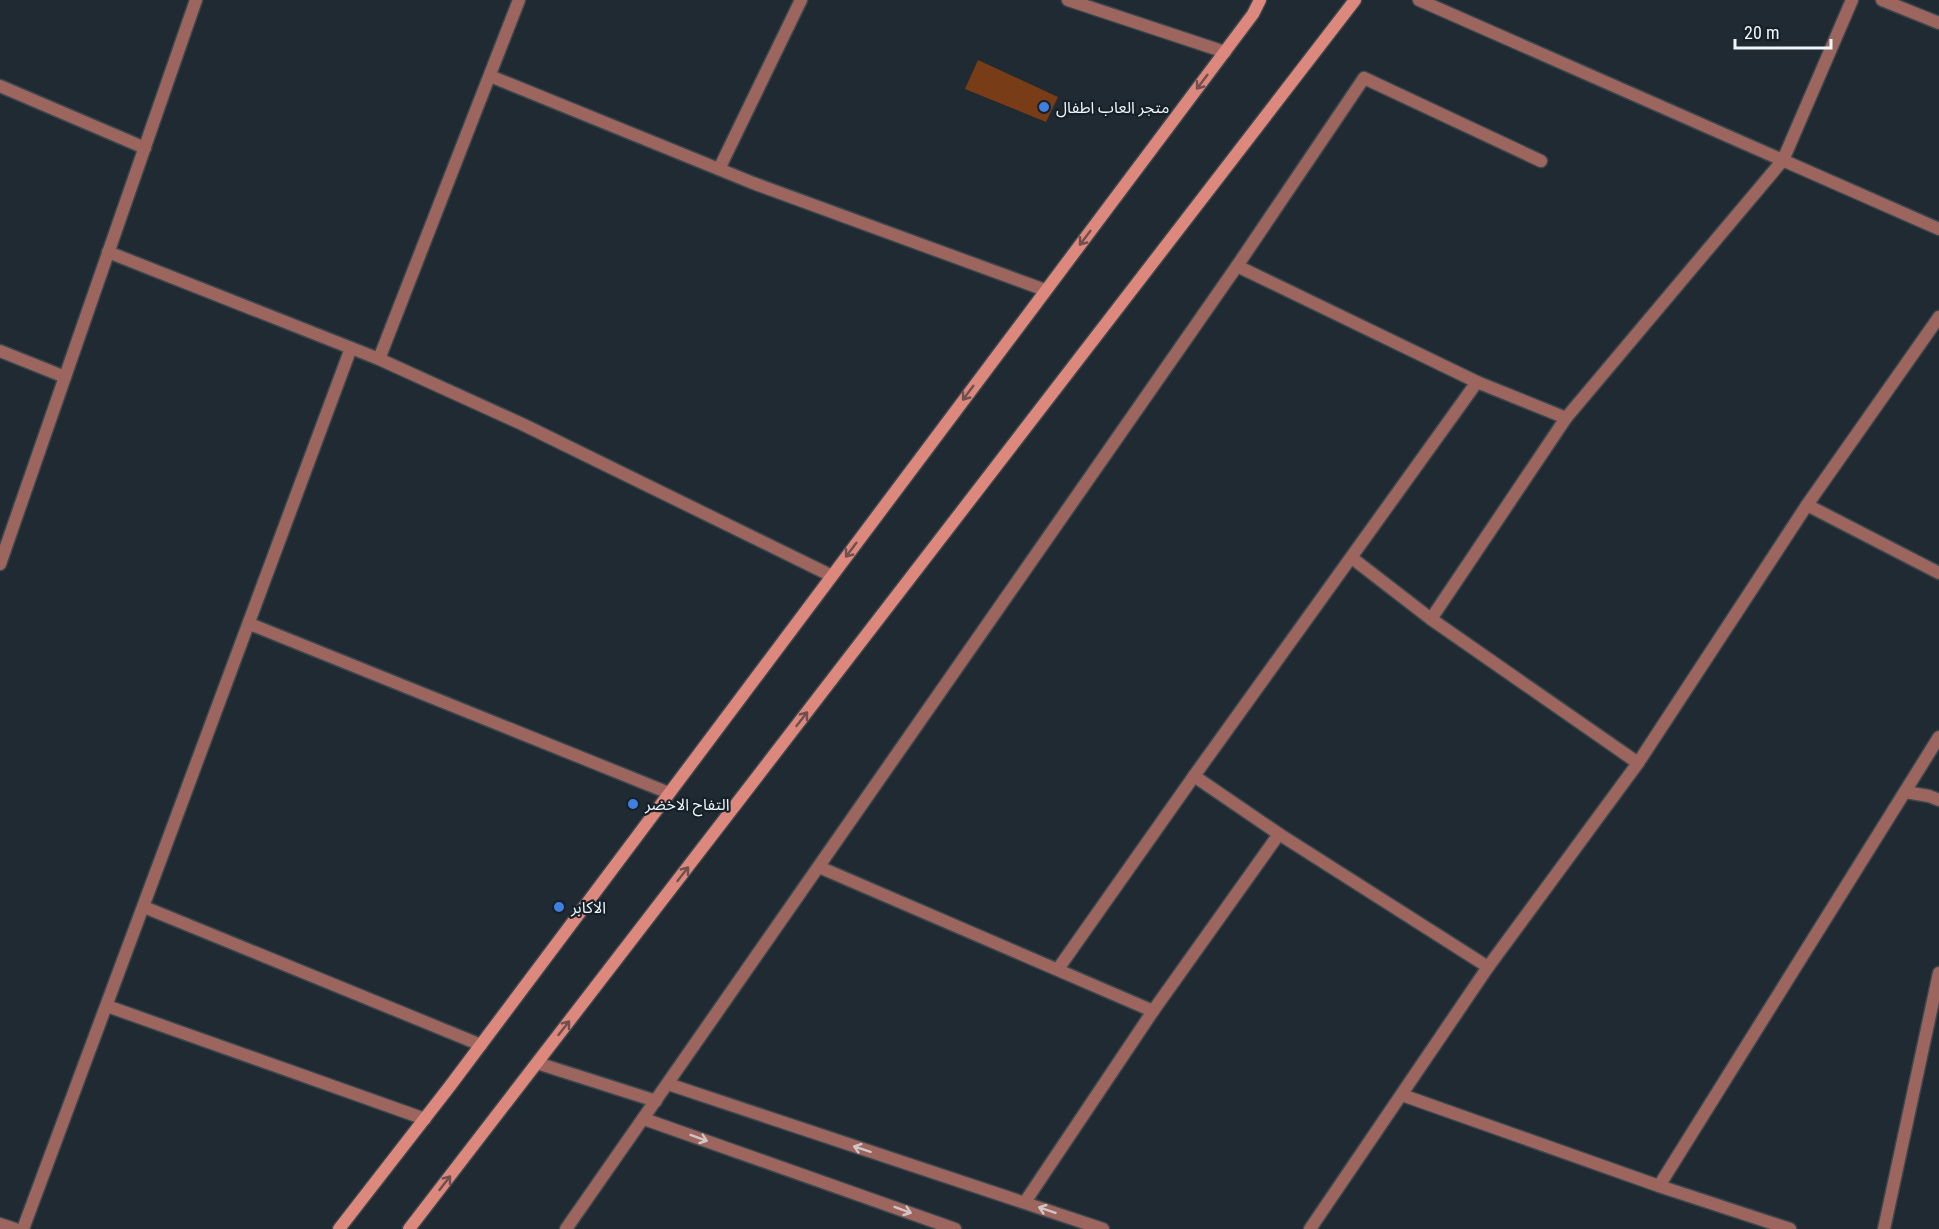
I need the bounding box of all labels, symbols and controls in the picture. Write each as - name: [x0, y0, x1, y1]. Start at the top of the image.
- scale bar: [1735, 12, 1831, 50]
- text: 20 m: [1744, 22, 1779, 43]
- one-way arrow: [1196, 73, 1209, 89]
- place label: متجر العاب اطفال: [1056, 98, 1169, 118]
- marker: متجر العاب اطفال: [1037, 100, 1051, 114]
- one-way arrow: [1079, 229, 1091, 245]
- one-way arrow: [962, 385, 974, 401]
- one-way arrow: [845, 541, 858, 557]
- one-way arrow: [795, 711, 808, 727]
- place label: التفاح الاخضر: [644, 795, 729, 817]
- marker: التفاح الاخضر: [626, 797, 640, 811]
- one-way arrow: [676, 866, 689, 882]
- place label: الاكابر: [570, 898, 606, 917]
- marker: الاكابر: [552, 900, 566, 914]
- one-way arrow: [557, 1020, 570, 1036]
- one-way arrow: [689, 1134, 708, 1145]
- one-way arrow: [853, 1142, 872, 1153]
- one-way arrow: [439, 1175, 451, 1191]
- one-way arrow: [1038, 1203, 1057, 1214]
- one-way arrow: [893, 1206, 912, 1217]

